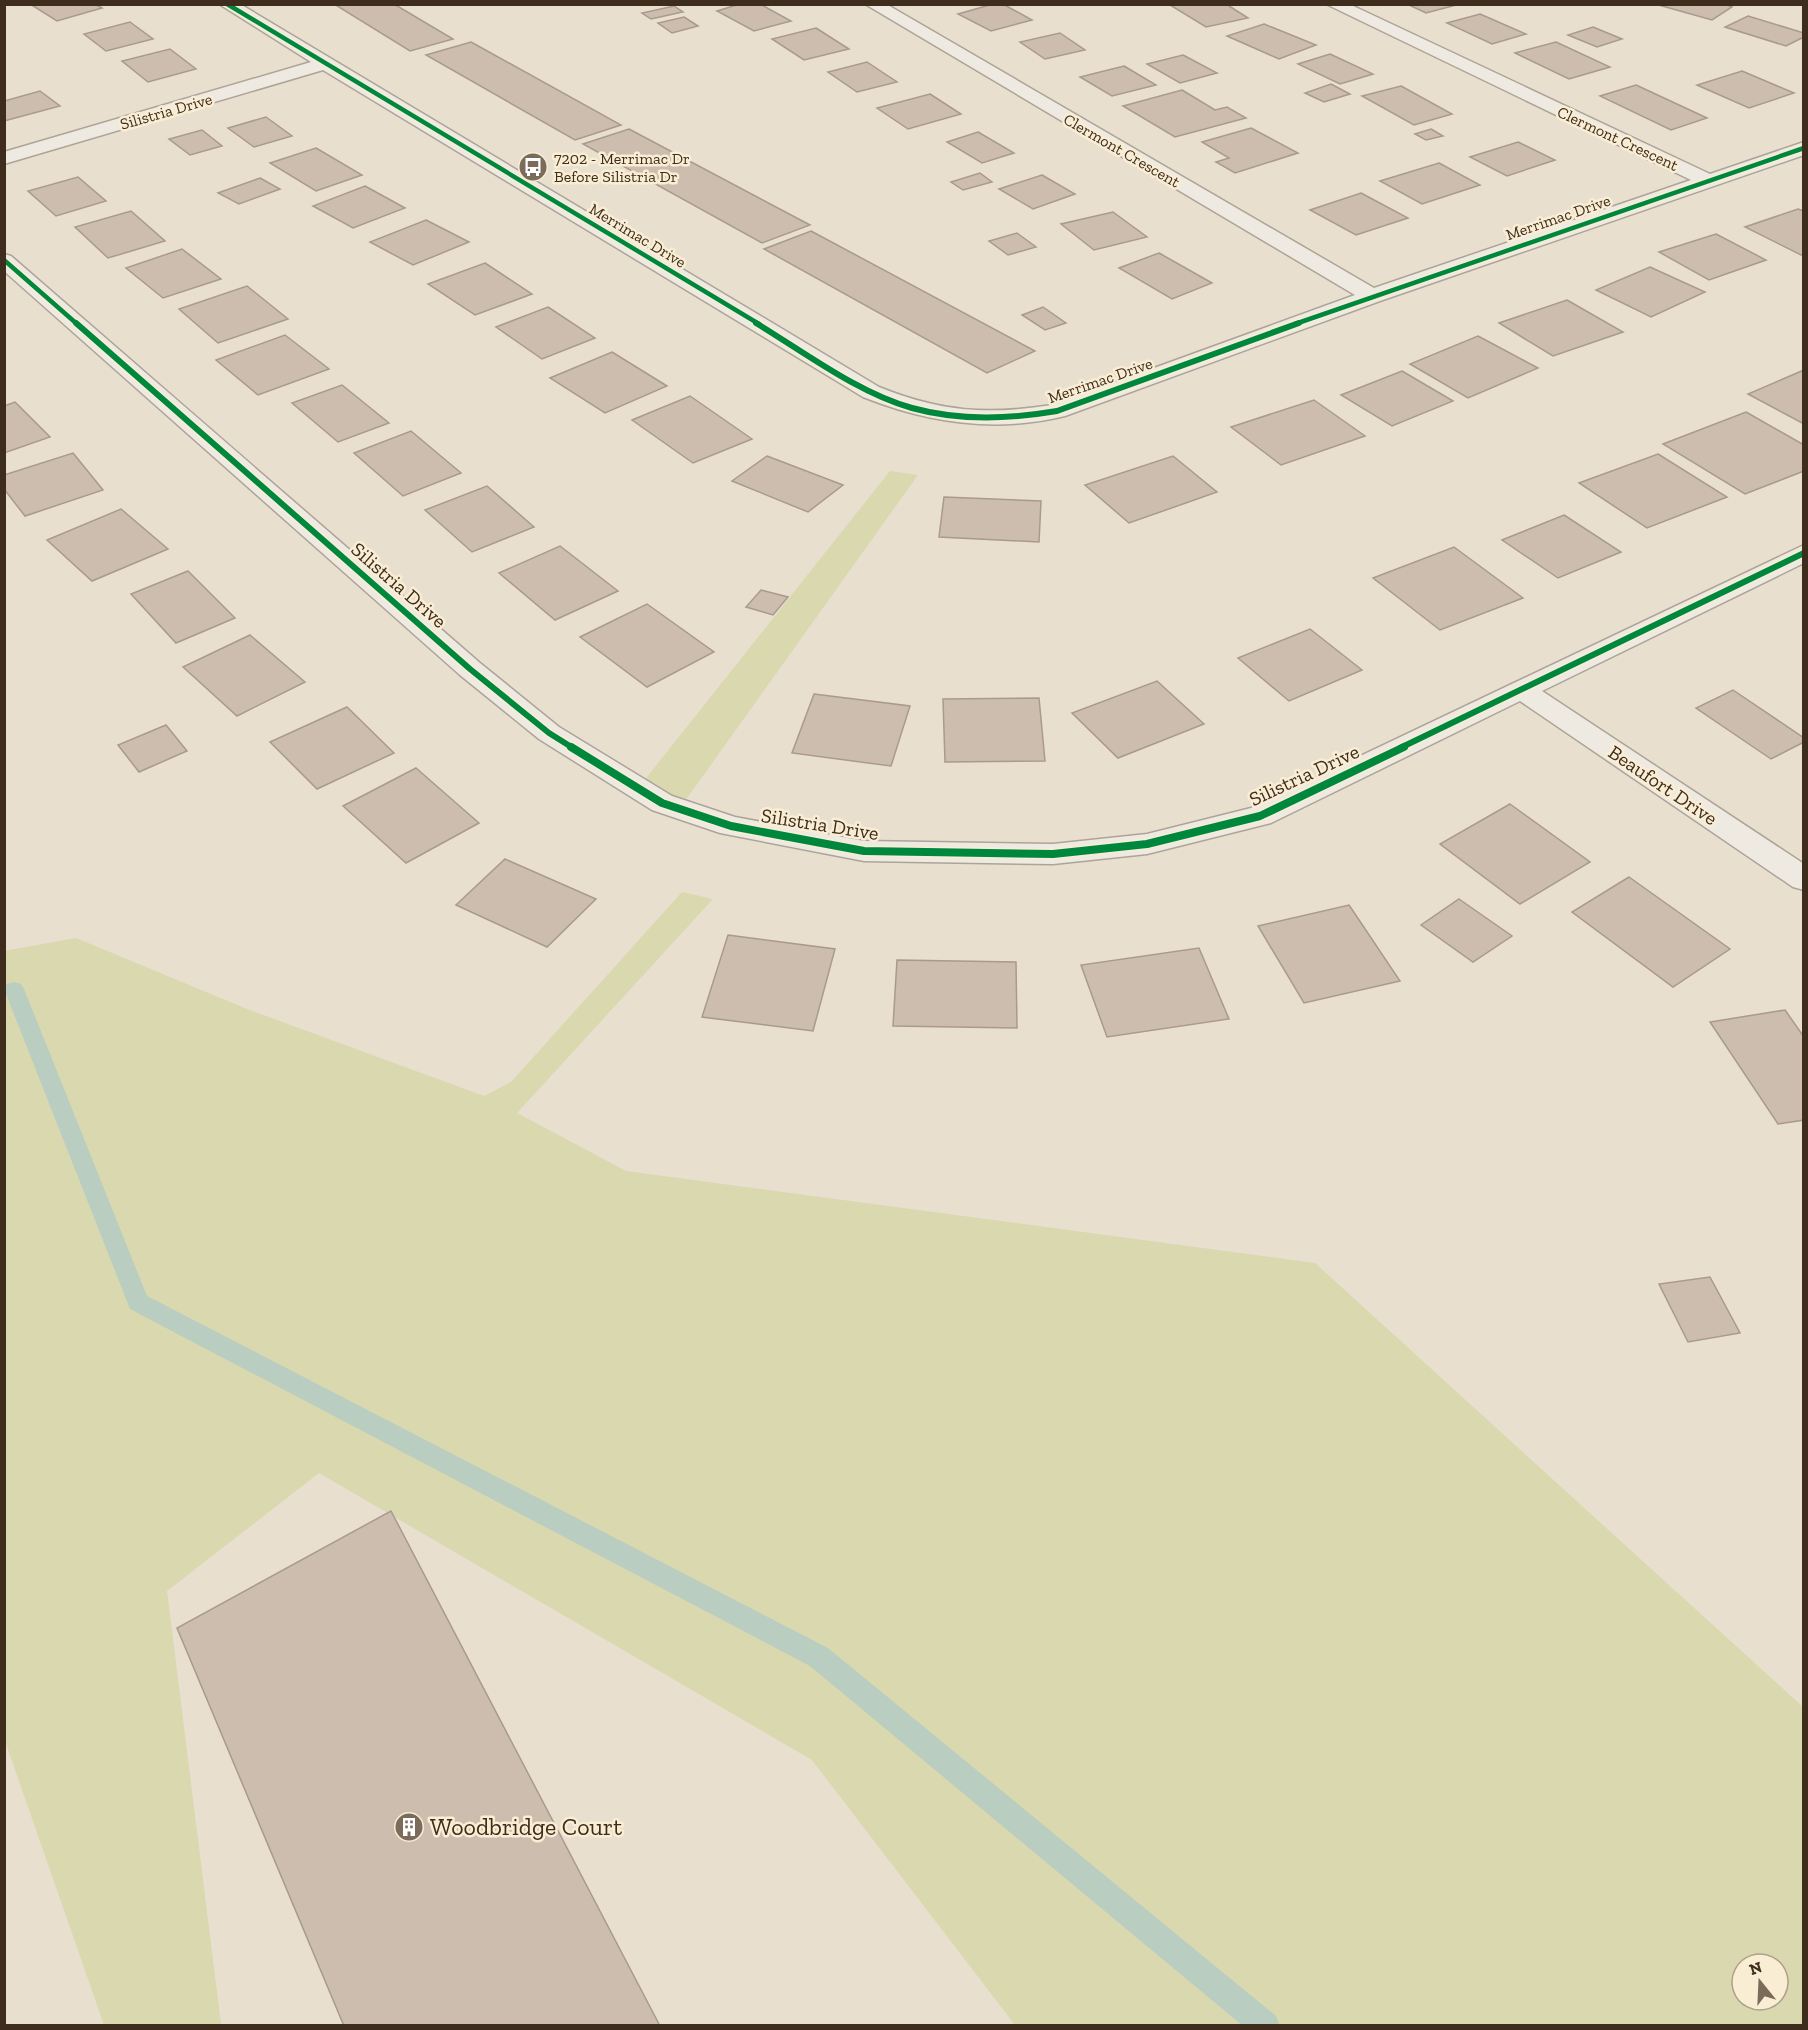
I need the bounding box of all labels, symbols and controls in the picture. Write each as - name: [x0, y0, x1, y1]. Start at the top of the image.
- street label: Silistria Drive: [118, 89, 214, 134]
- street label: Clermont Crescent: [1554, 102, 1681, 175]
- street label: Clermont Crescent: [1060, 109, 1183, 191]
- place label: 7202 - Merrimac Dr Before Silistria Dr: [554, 149, 690, 186]
- bus stop icon: 7202 - Merrimac Dr Before Silistria Dr: [517, 151, 549, 183]
- street label: Merrimac Drive: [1503, 191, 1613, 244]
- street label: Merrimac Drive: [586, 199, 690, 272]
- street label: Merrimac Drive: [1045, 354, 1155, 407]
- street label: Silistria Drive: [346, 537, 452, 633]
- street label: Silistria Drive: [1245, 739, 1363, 811]
- street label: Beaufort Drive: [1604, 740, 1722, 830]
- street label: Silistria Drive: [760, 803, 880, 845]
- building icon: Woodbridge Court: [393, 1811, 425, 1843]
- place label: Woodbridge Court: [430, 1812, 622, 1841]
- north arrow: [1730, 1952, 1790, 2012]
- text: N: [1747, 1957, 1764, 1979]

